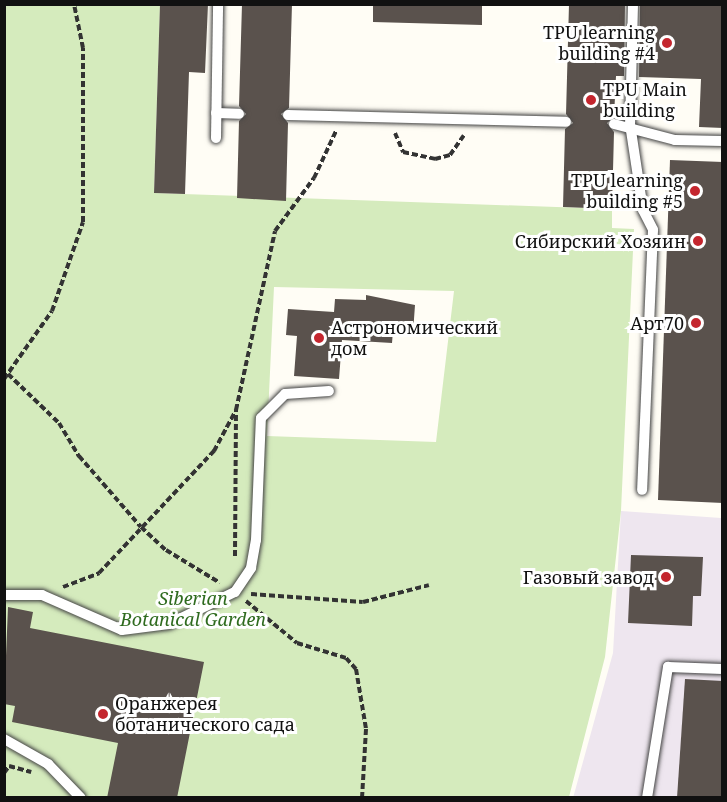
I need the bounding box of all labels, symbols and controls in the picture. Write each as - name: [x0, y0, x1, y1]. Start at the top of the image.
- place label: TPU learning building #4: [543, 22, 655, 64]
- marker: TPU learning building #4: [660, 36, 674, 50]
- place label: TPU Main building: [603, 79, 687, 122]
- marker: TPU Main building: [584, 93, 598, 107]
- place label: TPU learning building #5: [571, 170, 683, 213]
- marker: TPU learning building #5: [688, 184, 702, 198]
- place label: Сибирский Хозяин: [515, 230, 686, 252]
- marker: Сибирский Хозяин: [691, 234, 705, 248]
- place label: Арт70: [630, 312, 684, 334]
- marker: Арт70: [689, 316, 703, 330]
- place label: Астрономический дом: [331, 317, 498, 360]
- marker: Астрономический дом: [312, 331, 326, 345]
- place label: Газовый завод: [523, 566, 654, 588]
- marker: Газовый завод: [659, 570, 673, 584]
- park label: Siberian Botanical Garden: [120, 588, 266, 630]
- place label: Оранжерея ботанического сада: [115, 693, 295, 736]
- marker: Оранжерея ботанического сада: [96, 707, 110, 721]

